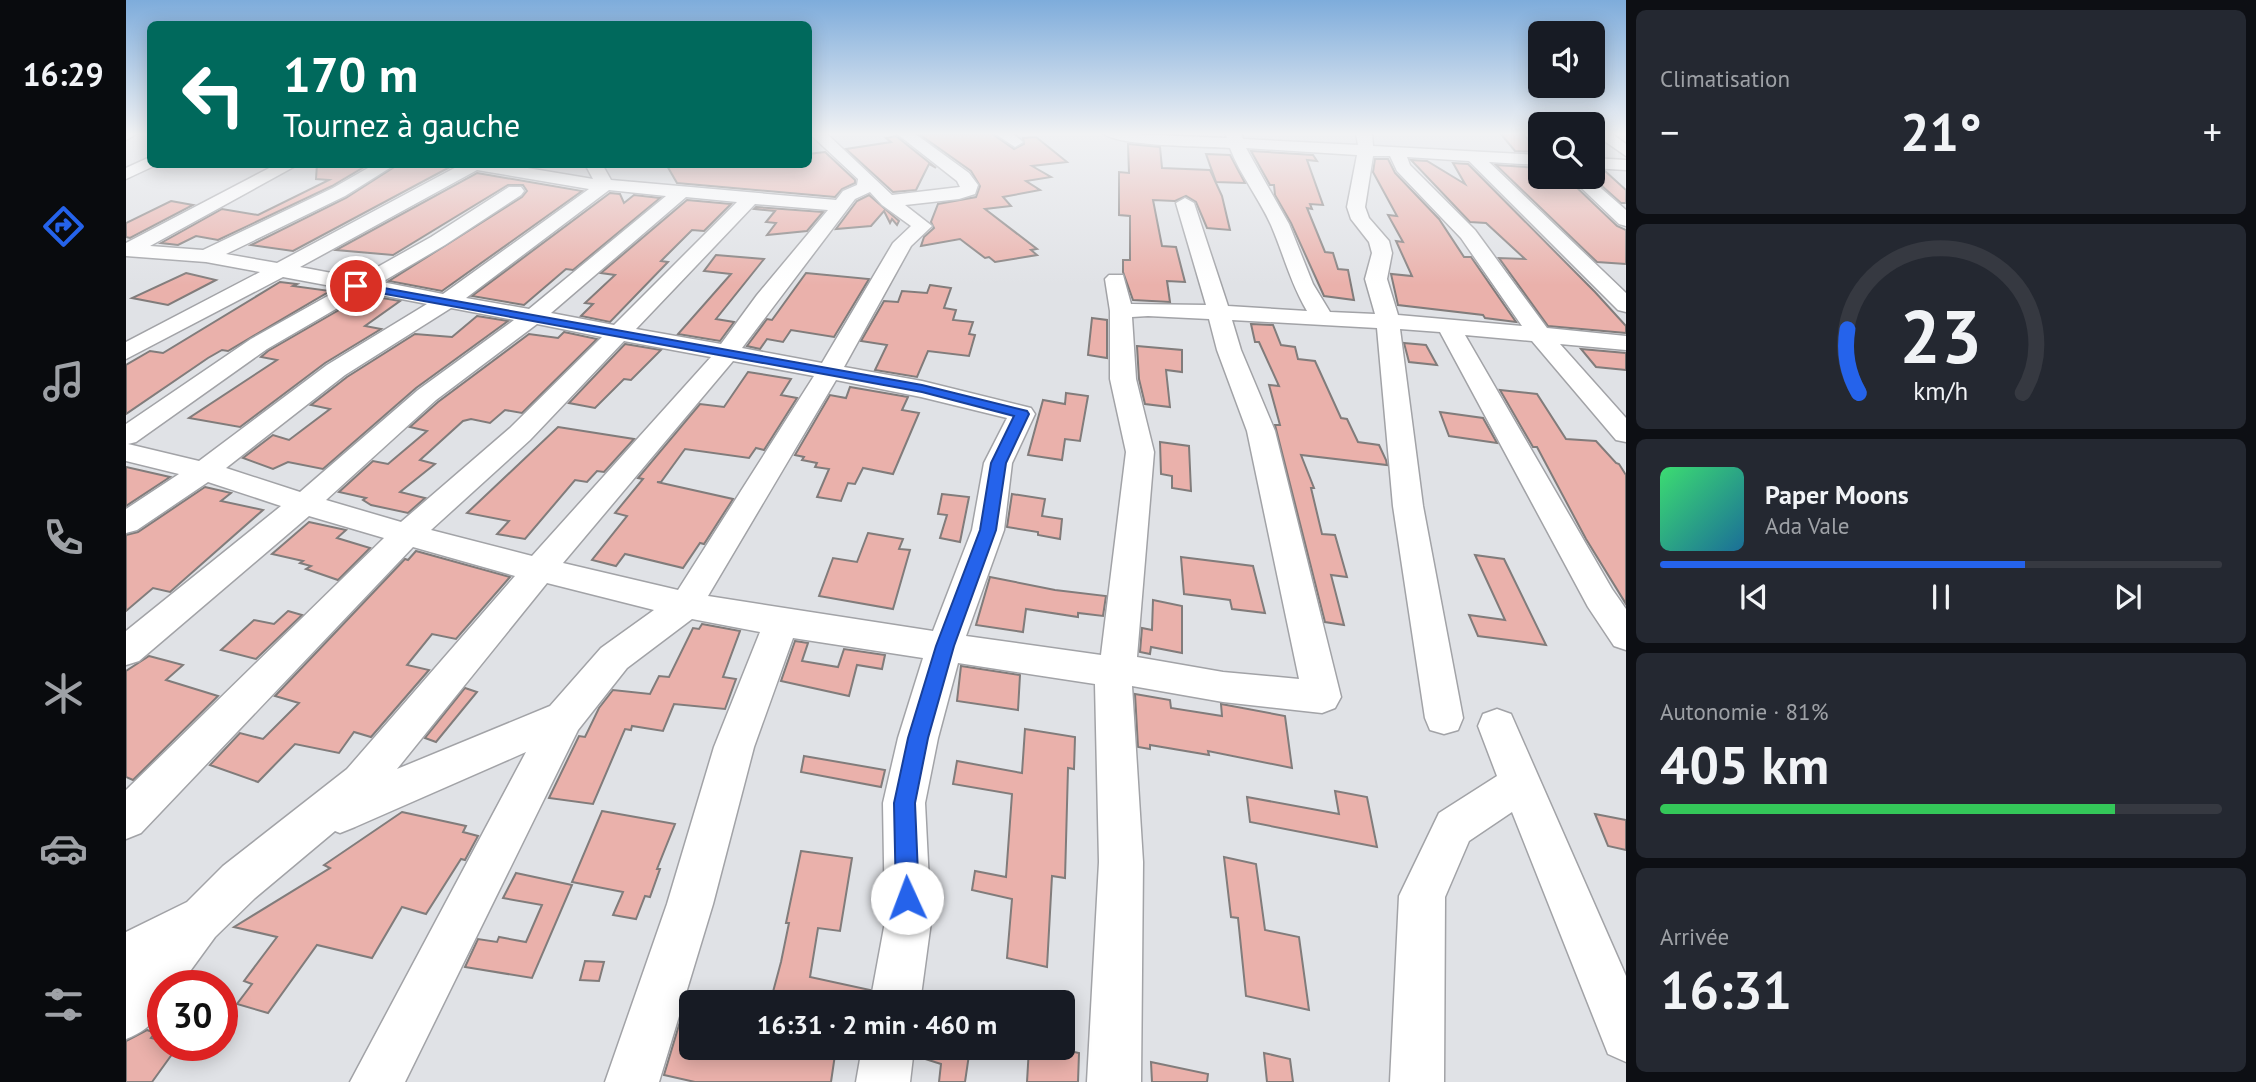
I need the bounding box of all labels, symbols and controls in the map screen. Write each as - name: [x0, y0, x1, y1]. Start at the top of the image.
- map controls: [1528, 21, 1605, 189]
- button: sound: [1528, 21, 1605, 98]
- text: 170 m: [283, 42, 418, 106]
- icon: left: [168, 49, 259, 140]
- text: 16:29: [22, 53, 104, 95]
- text: Climatisation: [1660, 64, 1790, 93]
- text: 21°: [1900, 98, 1982, 165]
- text: Tournez à gauche: [283, 104, 520, 146]
- text: −: [1660, 107, 1679, 156]
- text: +: [2203, 107, 2222, 156]
- button: search: [1528, 112, 1605, 189]
- icon: directions: [39, 202, 88, 251]
- pin: [326, 256, 386, 316]
- icon: arrive: [337, 267, 375, 305]
- text: 23: [1900, 289, 1982, 383]
- icon: music: [39, 357, 88, 406]
- text: km/h: [1914, 374, 1968, 406]
- text: Paper Moons: [1765, 478, 1909, 511]
- text: Ada Vale: [1765, 511, 1849, 540]
- icon: phone: [39, 513, 88, 562]
- icon: previous: [1735, 578, 1773, 616]
- icon: pause: [1922, 578, 1960, 616]
- icon: next: [2109, 578, 2147, 616]
- icon: climate: [39, 669, 88, 718]
- text: Autonomie · 81%: [1660, 697, 1828, 726]
- text: 405 km: [1660, 731, 1829, 798]
- icon: car: [39, 824, 88, 873]
- position arrow: [870, 861, 944, 935]
- text: Arrivée: [1660, 922, 1729, 951]
- text: 16:31: [1660, 956, 1792, 1023]
- speed limit sign: 30: [147, 970, 238, 1061]
- icon: filters: [39, 980, 88, 1029]
- text: 16:31 · 2 min · 460 m: [757, 1008, 997, 1041]

